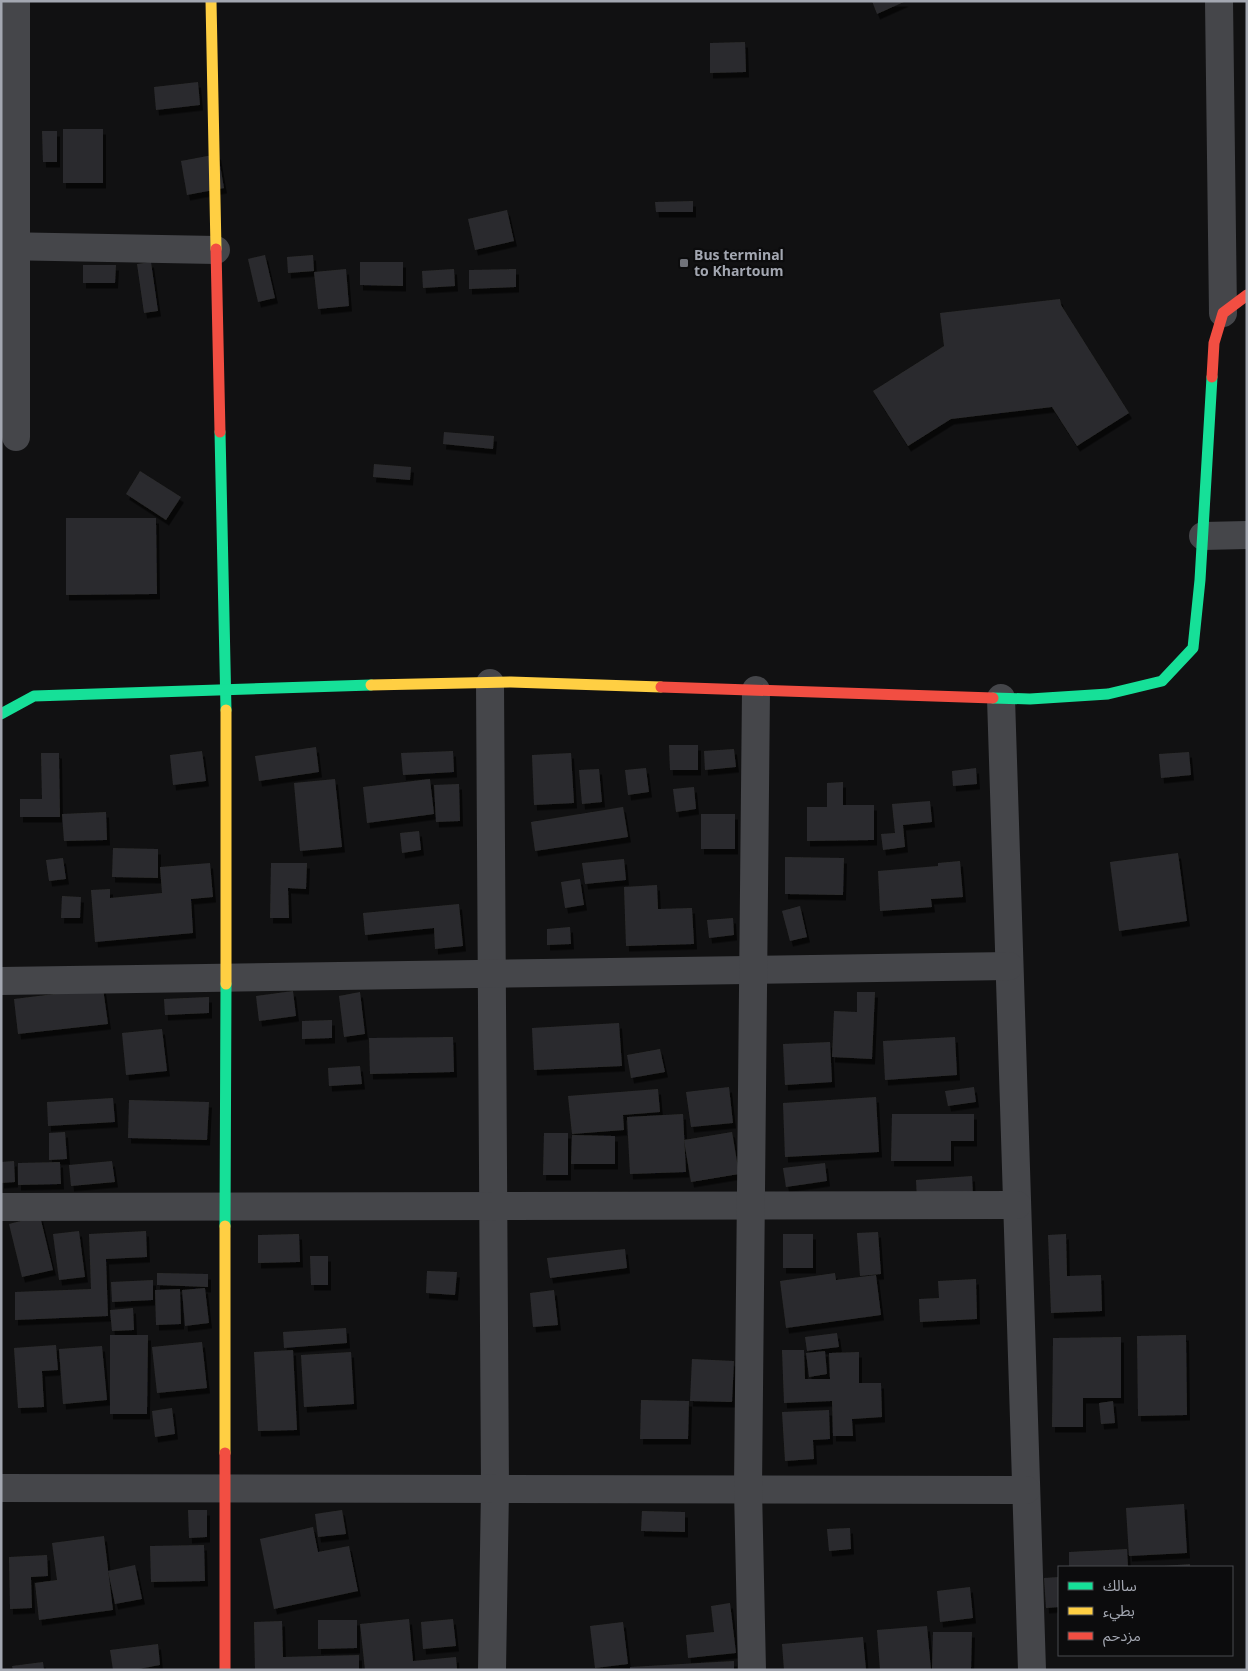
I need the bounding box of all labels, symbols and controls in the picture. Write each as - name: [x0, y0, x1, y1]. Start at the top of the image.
- place label: Bus terminal to Khartoum: [694, 245, 784, 280]
- marker: Bus terminal to Khartoum: [678, 257, 690, 269]
- legend: [1058, 1566, 1233, 1656]
- text: سالك: [1103, 1575, 1137, 1595]
- text: بطيء: [1103, 1600, 1135, 1622]
- text: مزدحم: [1103, 1625, 1141, 1647]

